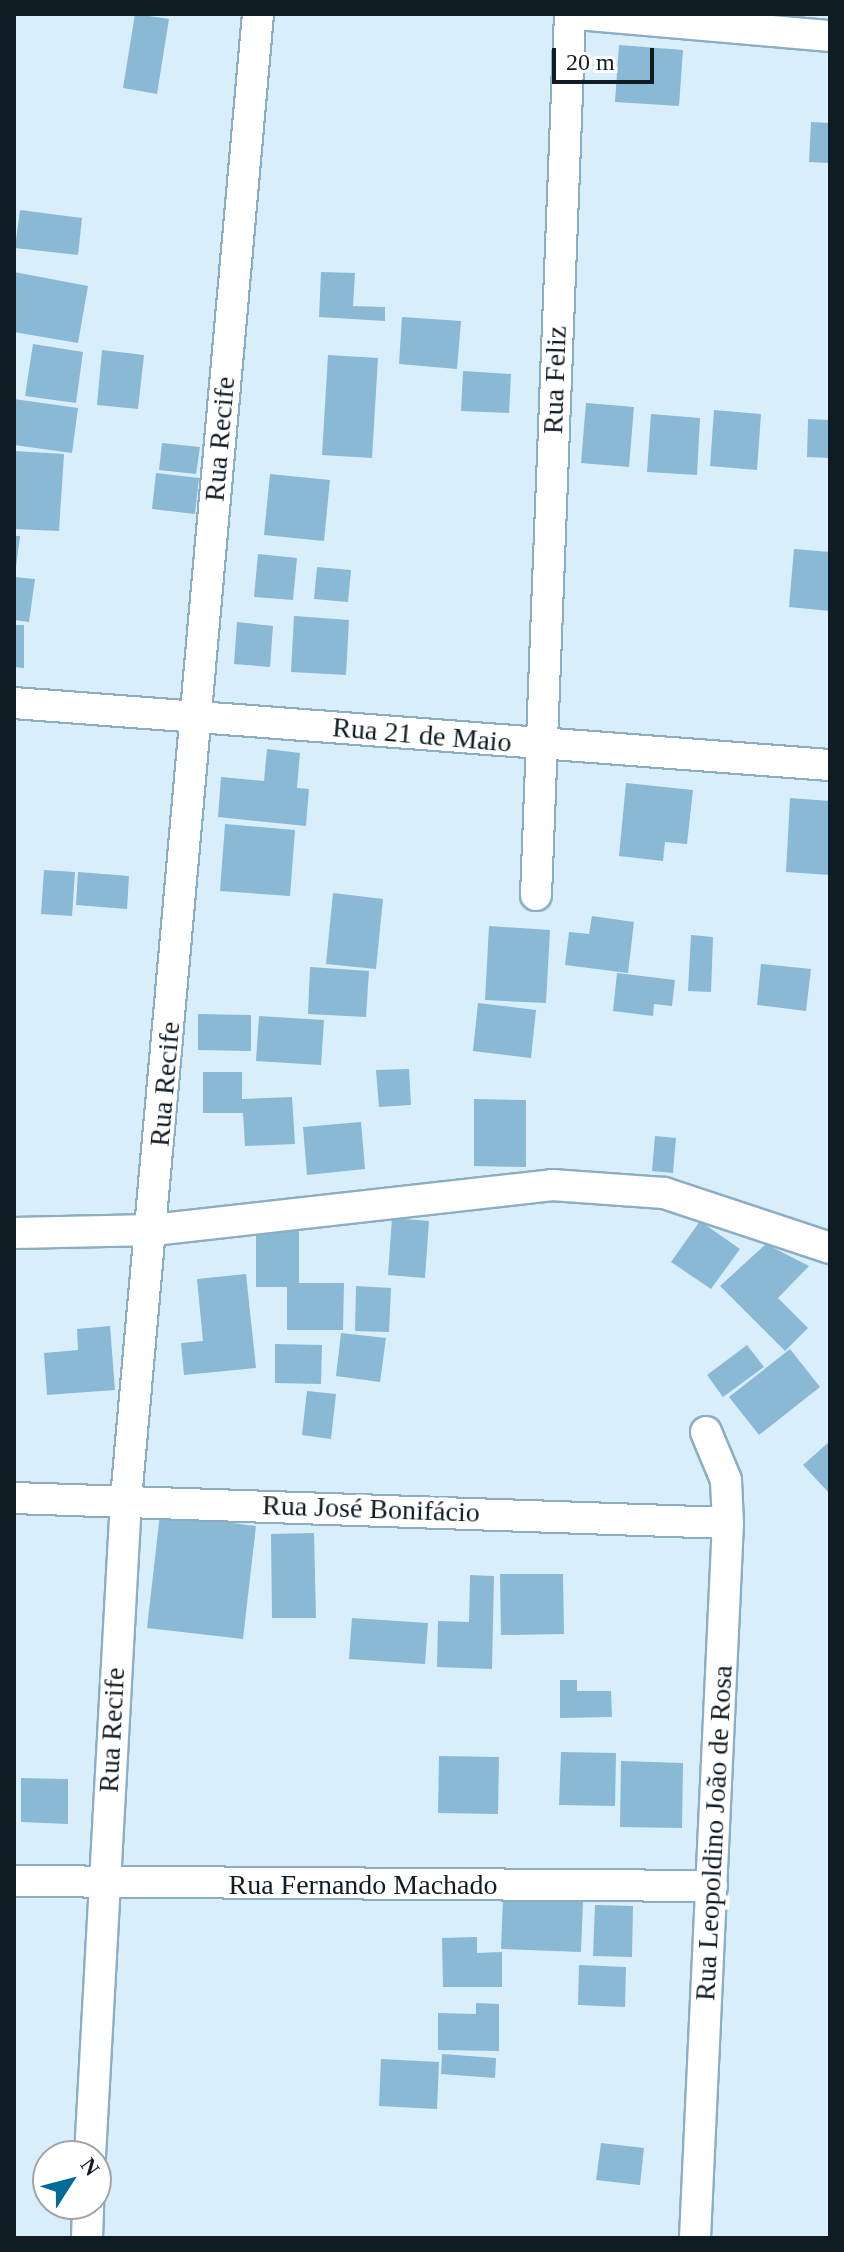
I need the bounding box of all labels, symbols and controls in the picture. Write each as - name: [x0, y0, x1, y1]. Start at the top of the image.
- scale bar: [556, 32, 658, 82]
- text: 20 m: [566, 49, 615, 75]
- street label: Rua Feliz: [536, 325, 574, 435]
- street label: Rua Recife: [198, 375, 242, 503]
- street label: Rua 21 de Maio: [331, 710, 513, 760]
- street label: Rua Recife: [143, 1020, 187, 1148]
- street label: Rua José Bonifácio: [262, 1488, 480, 1530]
- street label: Rua Leopoldino João de Rosa: [688, 1664, 740, 2002]
- street label: Rua Recife: [92, 1667, 132, 1793]
- street label: Rua Fernando Machado: [228, 1868, 498, 1902]
- north arrow: [32, 2140, 112, 2220]
- text: N: [75, 2153, 105, 2181]

